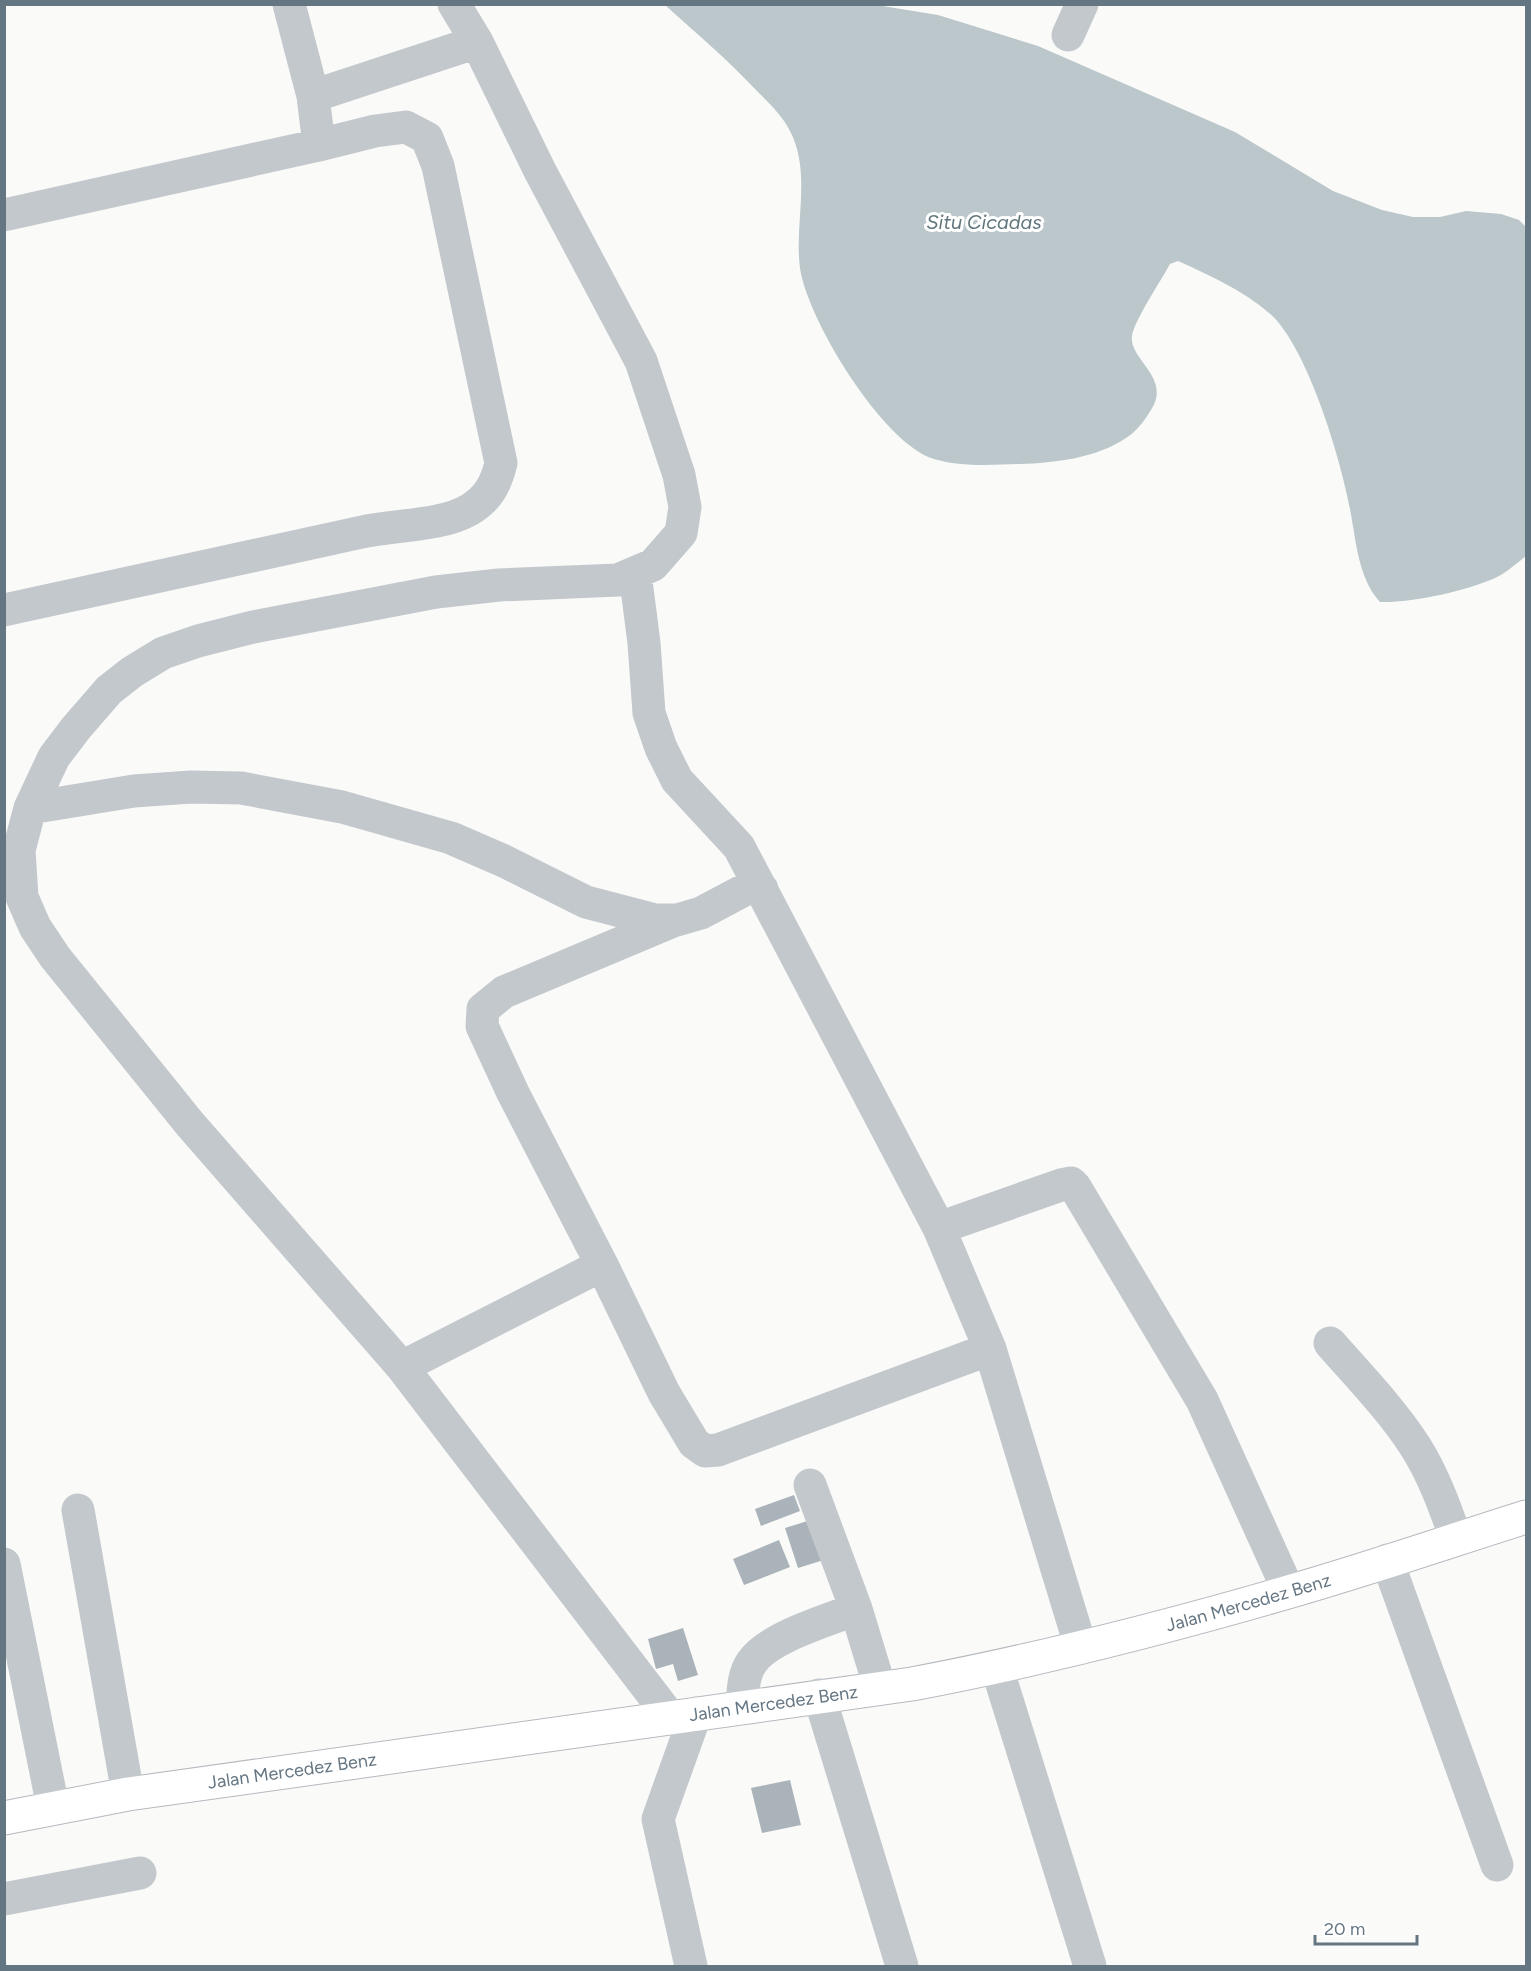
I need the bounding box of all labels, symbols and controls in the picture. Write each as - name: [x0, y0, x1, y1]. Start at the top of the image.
- water label: Situ Cicadas: [926, 210, 1042, 234]
- street label: Jalan Mercedez Benz: [1163, 1569, 1333, 1636]
- street label: Jalan Mercedez Benz: [688, 1681, 859, 1726]
- street label: Jalan Mercedez Benz: [206, 1748, 378, 1794]
- scale bar: [1315, 1908, 1417, 1946]
- text: 20 m: [1324, 1918, 1365, 1940]

